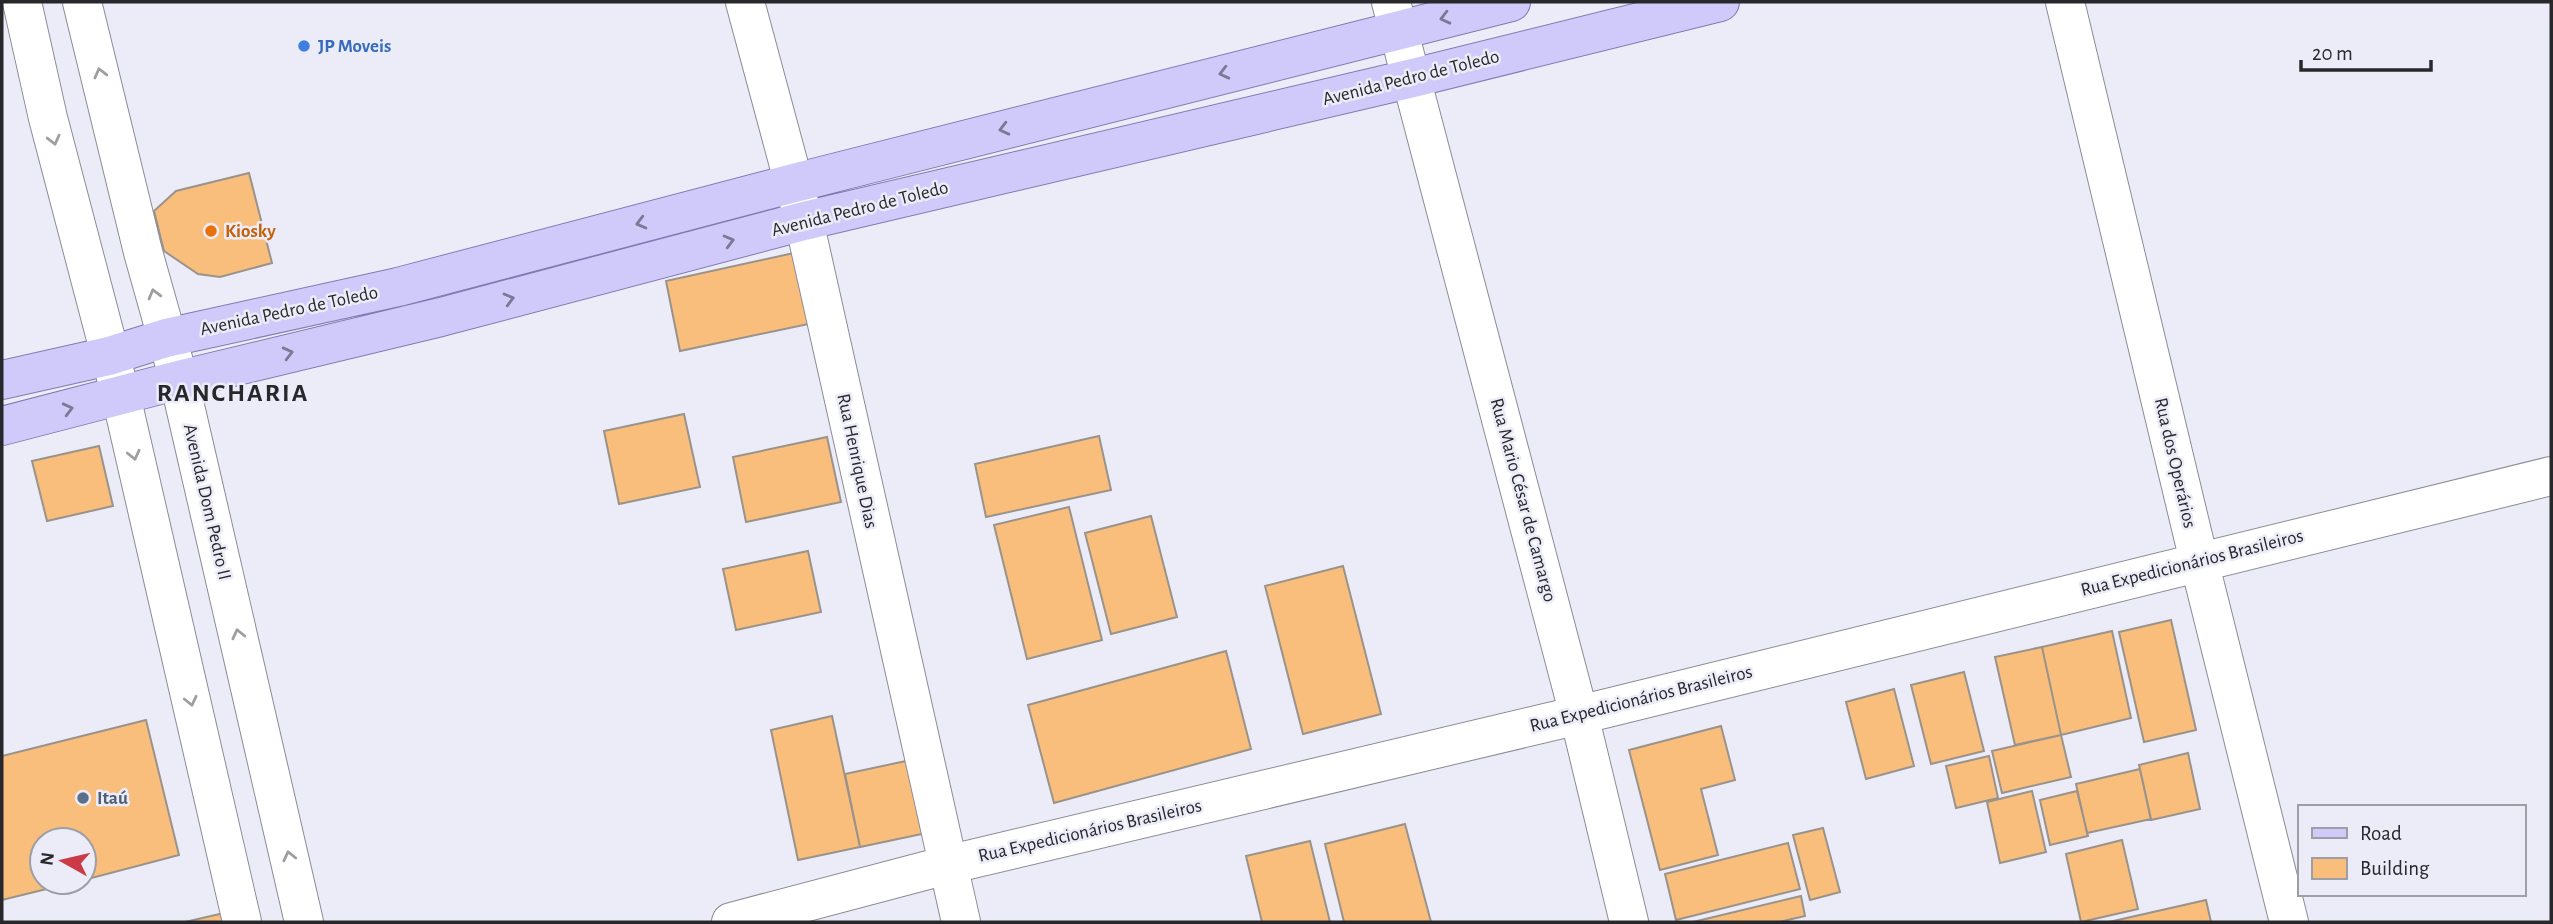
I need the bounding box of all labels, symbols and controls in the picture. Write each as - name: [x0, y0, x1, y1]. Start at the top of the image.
- one-way arrow: [1439, 10, 1451, 24]
- scale bar: [2301, 28, 2430, 72]
- place label: JP Moveis: [318, 37, 391, 56]
- marker: JP Moveis: [296, 38, 312, 54]
- text: 20 m: [2312, 43, 2353, 64]
- street label: Avenida Pedro de Toledo: [1321, 47, 1501, 109]
- one-way arrow: [1218, 65, 1230, 79]
- one-way arrow: [94, 68, 108, 80]
- one-way arrow: [998, 121, 1010, 135]
- one-way arrow: [45, 134, 60, 146]
- street label: Avenida Pedro de Toledo: [770, 178, 950, 240]
- one-way arrow: [635, 215, 647, 229]
- place label: Kiosky: [225, 222, 276, 241]
- marker: Kiosky: [203, 223, 219, 239]
- one-way arrow: [723, 235, 735, 249]
- street label: Avenida Pedro de Toledo: [198, 283, 380, 339]
- one-way arrow: [148, 288, 163, 300]
- one-way arrow: [503, 293, 515, 307]
- one-way arrow: [282, 347, 294, 361]
- district label: RANCHARIA: [157, 380, 309, 406]
- street label: Rua Henrique Dias: [833, 392, 881, 530]
- street label: Rua Mario César de Camargo: [1487, 396, 1559, 604]
- street label: Rua dos Operários: [2151, 396, 2199, 530]
- one-way arrow: [62, 403, 74, 417]
- street label: Avenida Dom Pedro II: [180, 422, 234, 582]
- one-way arrow: [126, 449, 141, 461]
- street label: Rua Expedicionários Brasileiros: [2079, 526, 2305, 600]
- one-way arrow: [232, 628, 246, 640]
- street label: Rua Expedicionários Brasileiros: [1528, 662, 1754, 736]
- one-way arrow: [183, 695, 197, 707]
- place label: Itaú: [97, 789, 128, 808]
- marker: Itaú: [75, 790, 91, 806]
- street label: Rua Expedicionários Brasileiros: [976, 796, 1204, 866]
- legend: [2298, 805, 2525, 896]
- text: Road: [2360, 823, 2402, 844]
- north arrow: [28, 826, 98, 896]
- one-way arrow: [283, 850, 297, 862]
- text: N: [37, 851, 58, 867]
- text: Building: [2360, 858, 2430, 879]

